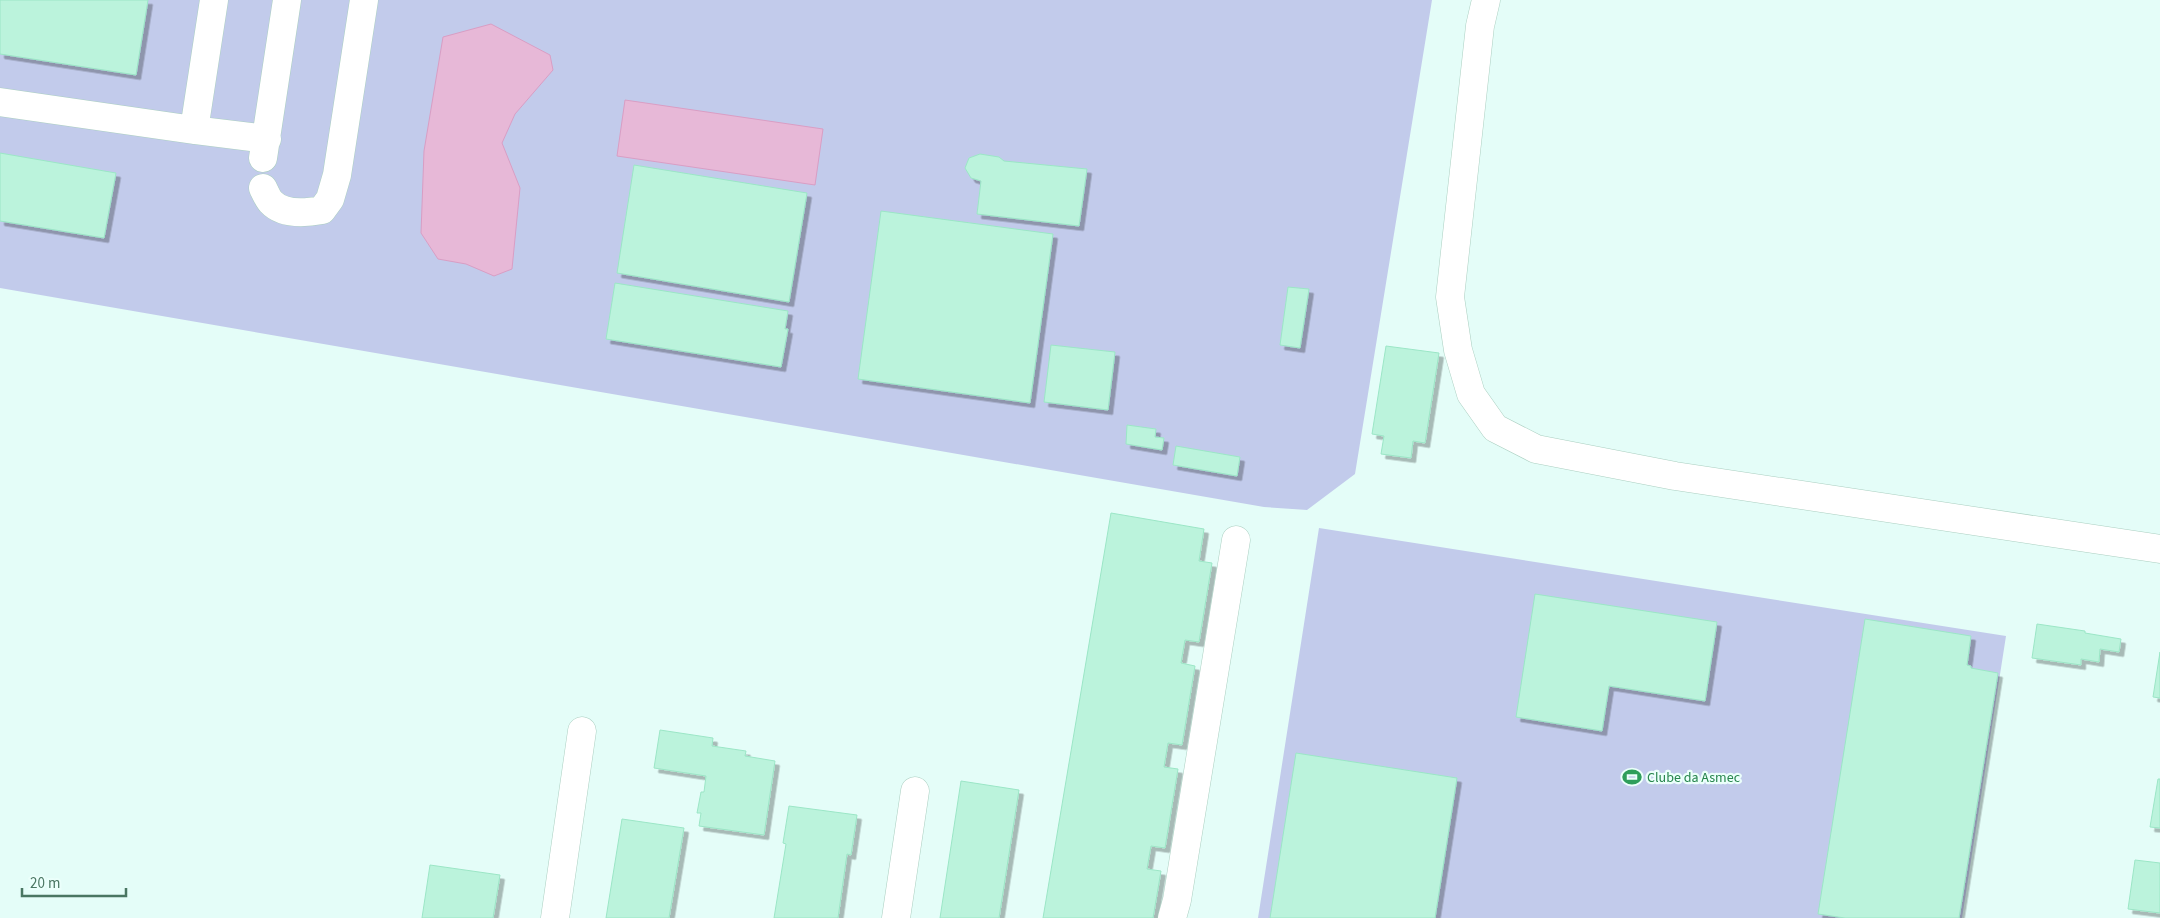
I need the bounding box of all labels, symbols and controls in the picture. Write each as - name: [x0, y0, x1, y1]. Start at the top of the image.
- sports icon: Clube da Asmec: [1621, 766, 1643, 788]
- place label: Clube da Asmec: [1647, 768, 1741, 788]
- scale bar: [22, 866, 126, 898]
- text: 20 m: [30, 873, 60, 894]

